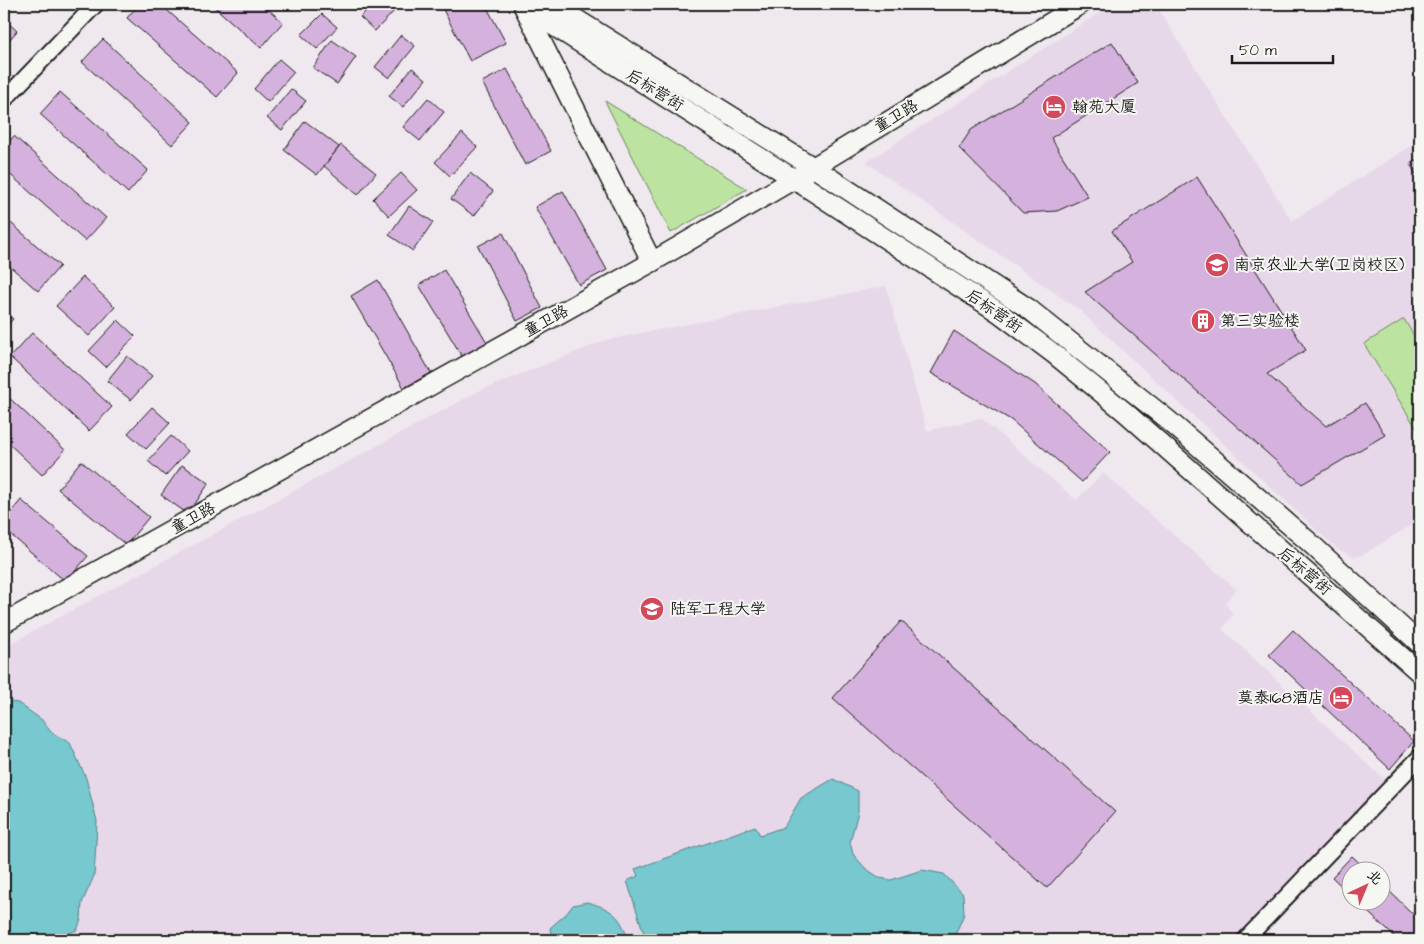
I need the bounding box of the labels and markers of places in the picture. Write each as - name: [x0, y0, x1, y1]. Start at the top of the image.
- hotel icon: 翰苑大厦: [1041, 94, 1067, 120]
- place label: 翰苑大厦: [1072, 96, 1136, 118]
- school or university icon: 南京农业大学(卫岗校区): [1204, 252, 1230, 278]
- place label: 南京农业大学(卫岗校区): [1234, 254, 1405, 276]
- building icon: 第三实验楼: [1190, 308, 1216, 334]
- place label: 第三实验楼: [1220, 310, 1300, 332]
- school or university icon: 陆军工程大学: [639, 596, 665, 622]
- place label: 陆军工程大学: [670, 598, 766, 620]
- hotel icon: 莫泰168酒店: [1328, 685, 1354, 711]
- place label: 莫泰168酒店: [1238, 687, 1324, 709]

